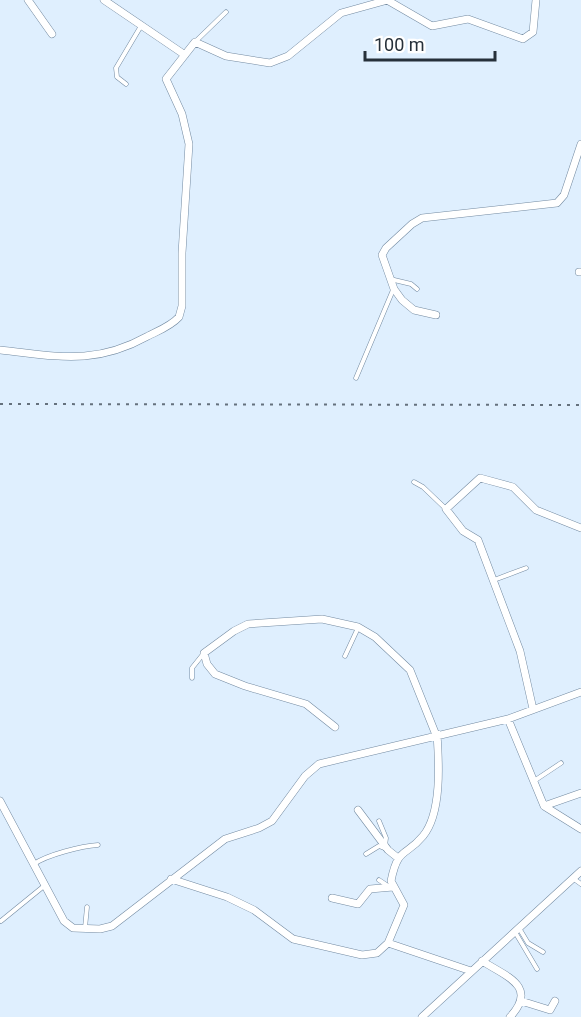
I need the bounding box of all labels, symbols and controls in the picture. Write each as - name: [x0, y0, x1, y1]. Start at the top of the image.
- scale bar: [365, 24, 496, 62]
- text: 100 m: [374, 34, 425, 55]

